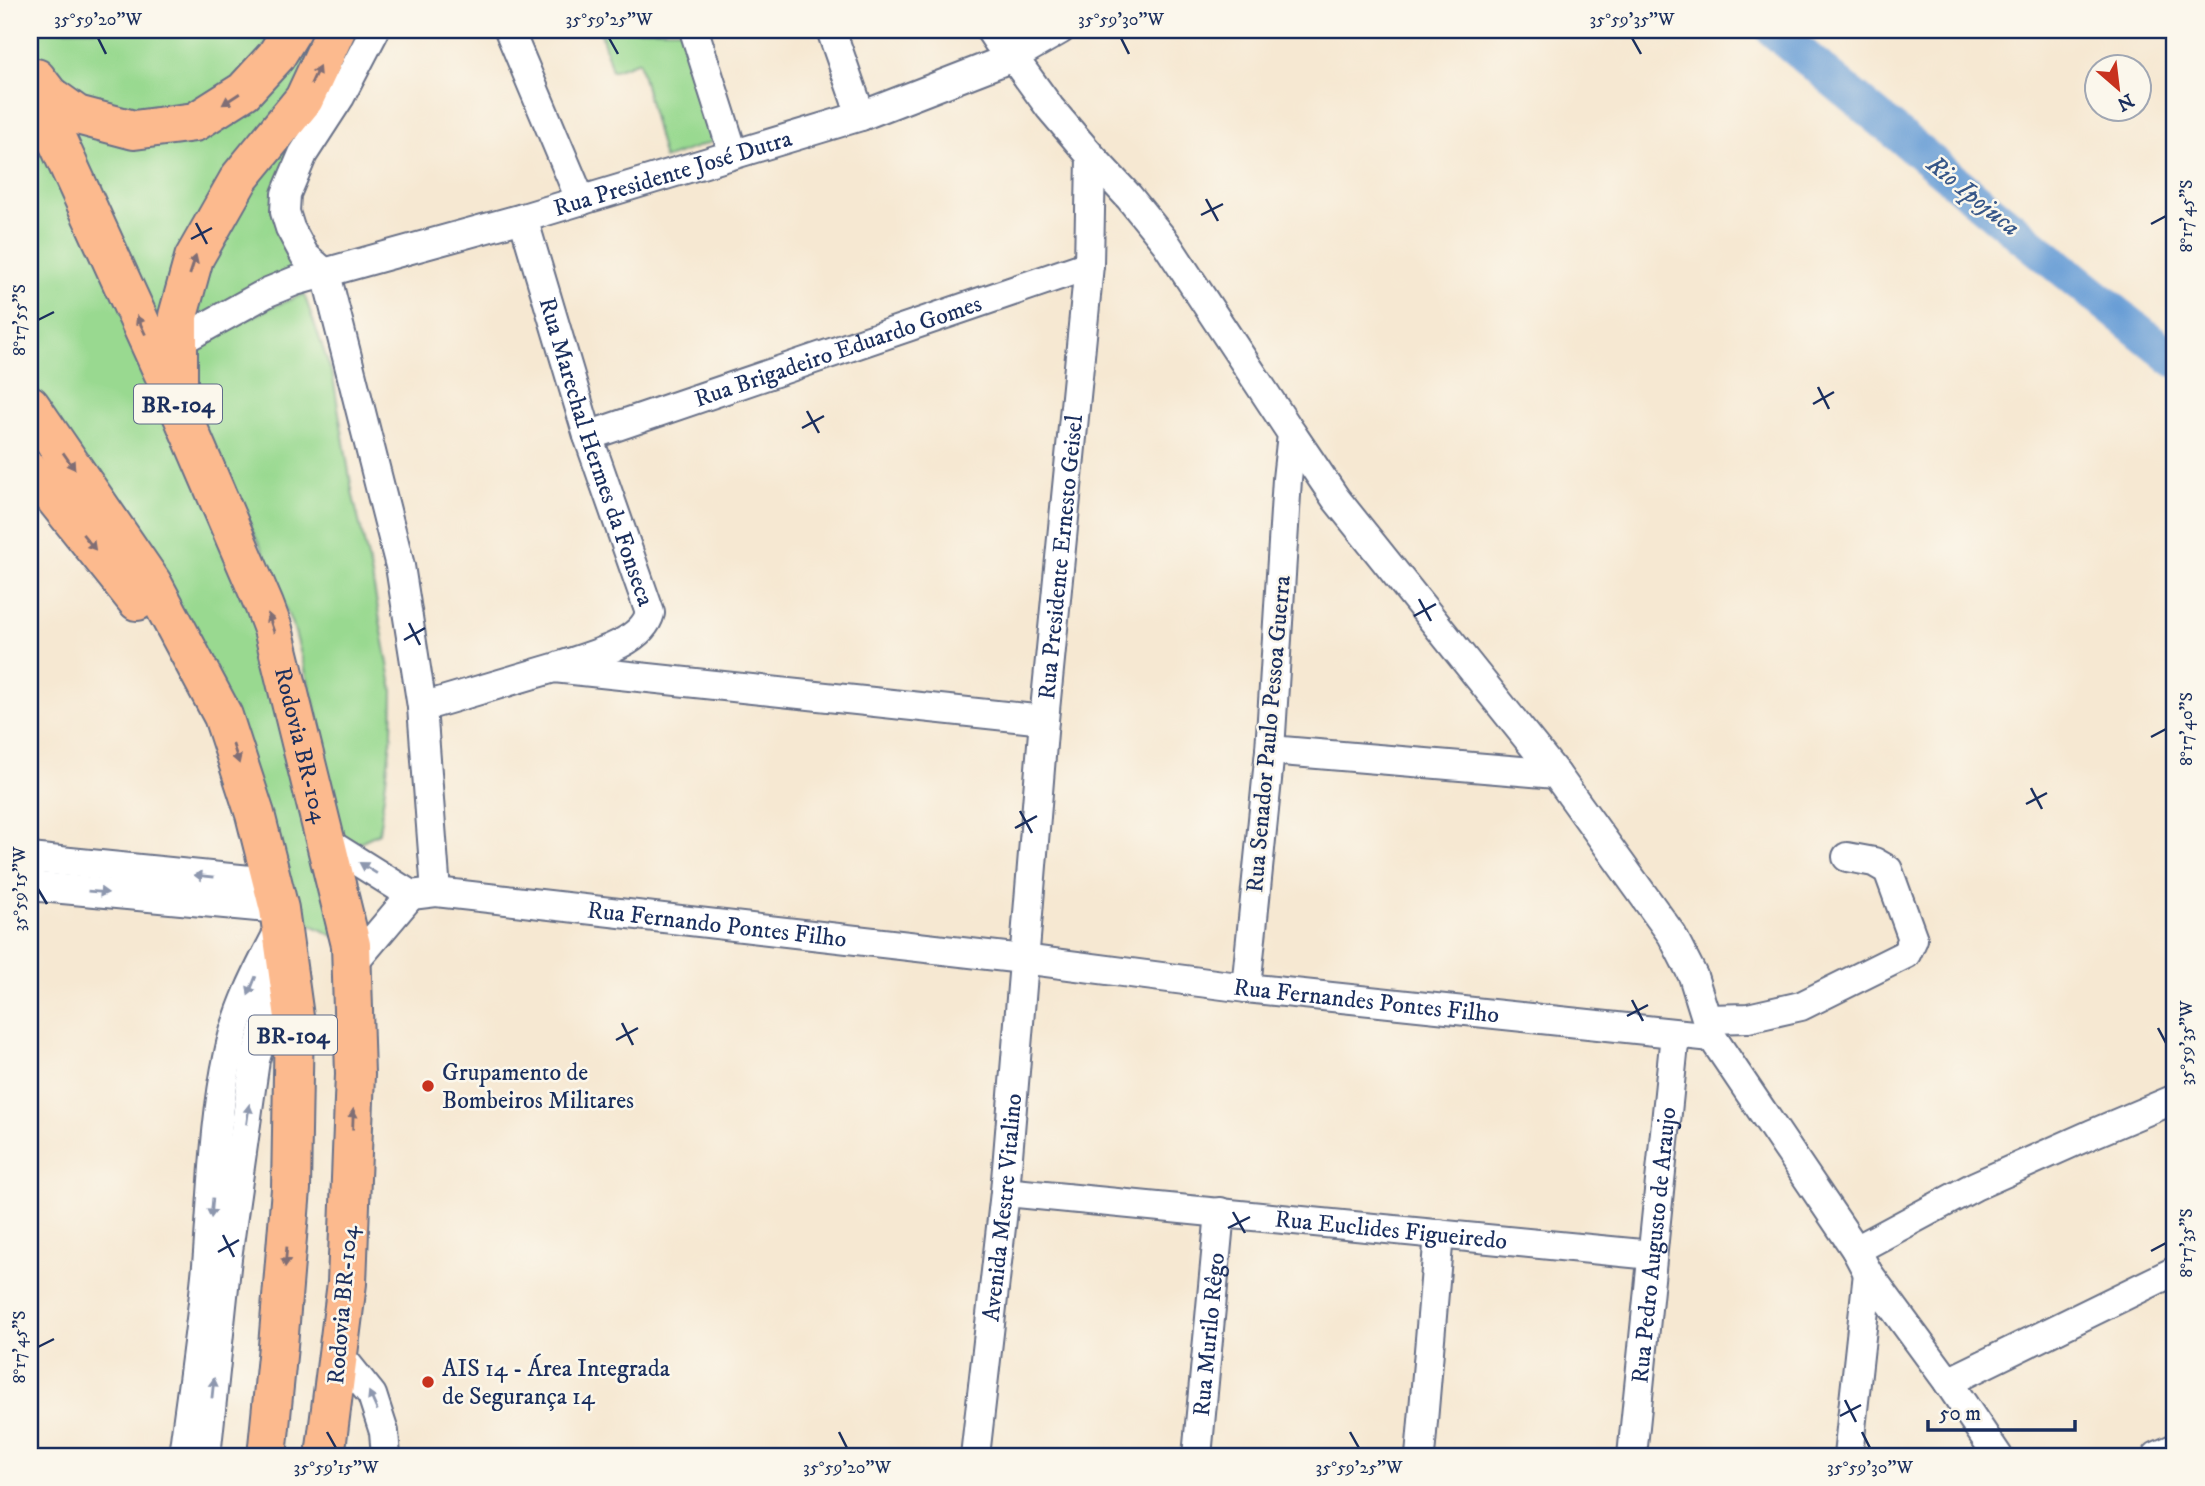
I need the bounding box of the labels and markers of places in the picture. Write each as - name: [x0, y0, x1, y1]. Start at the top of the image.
- place label: Grupamento de Bombeiros Militares: [442, 1058, 634, 1116]
- marker: Grupamento de Bombeiros Militares: [420, 1078, 436, 1094]
- place label: AIS 14 - Área Integrada de Segurança 14: [442, 1353, 671, 1412]
- marker: AIS 14 - Área Integrada de Segurança 14: [420, 1374, 436, 1390]

